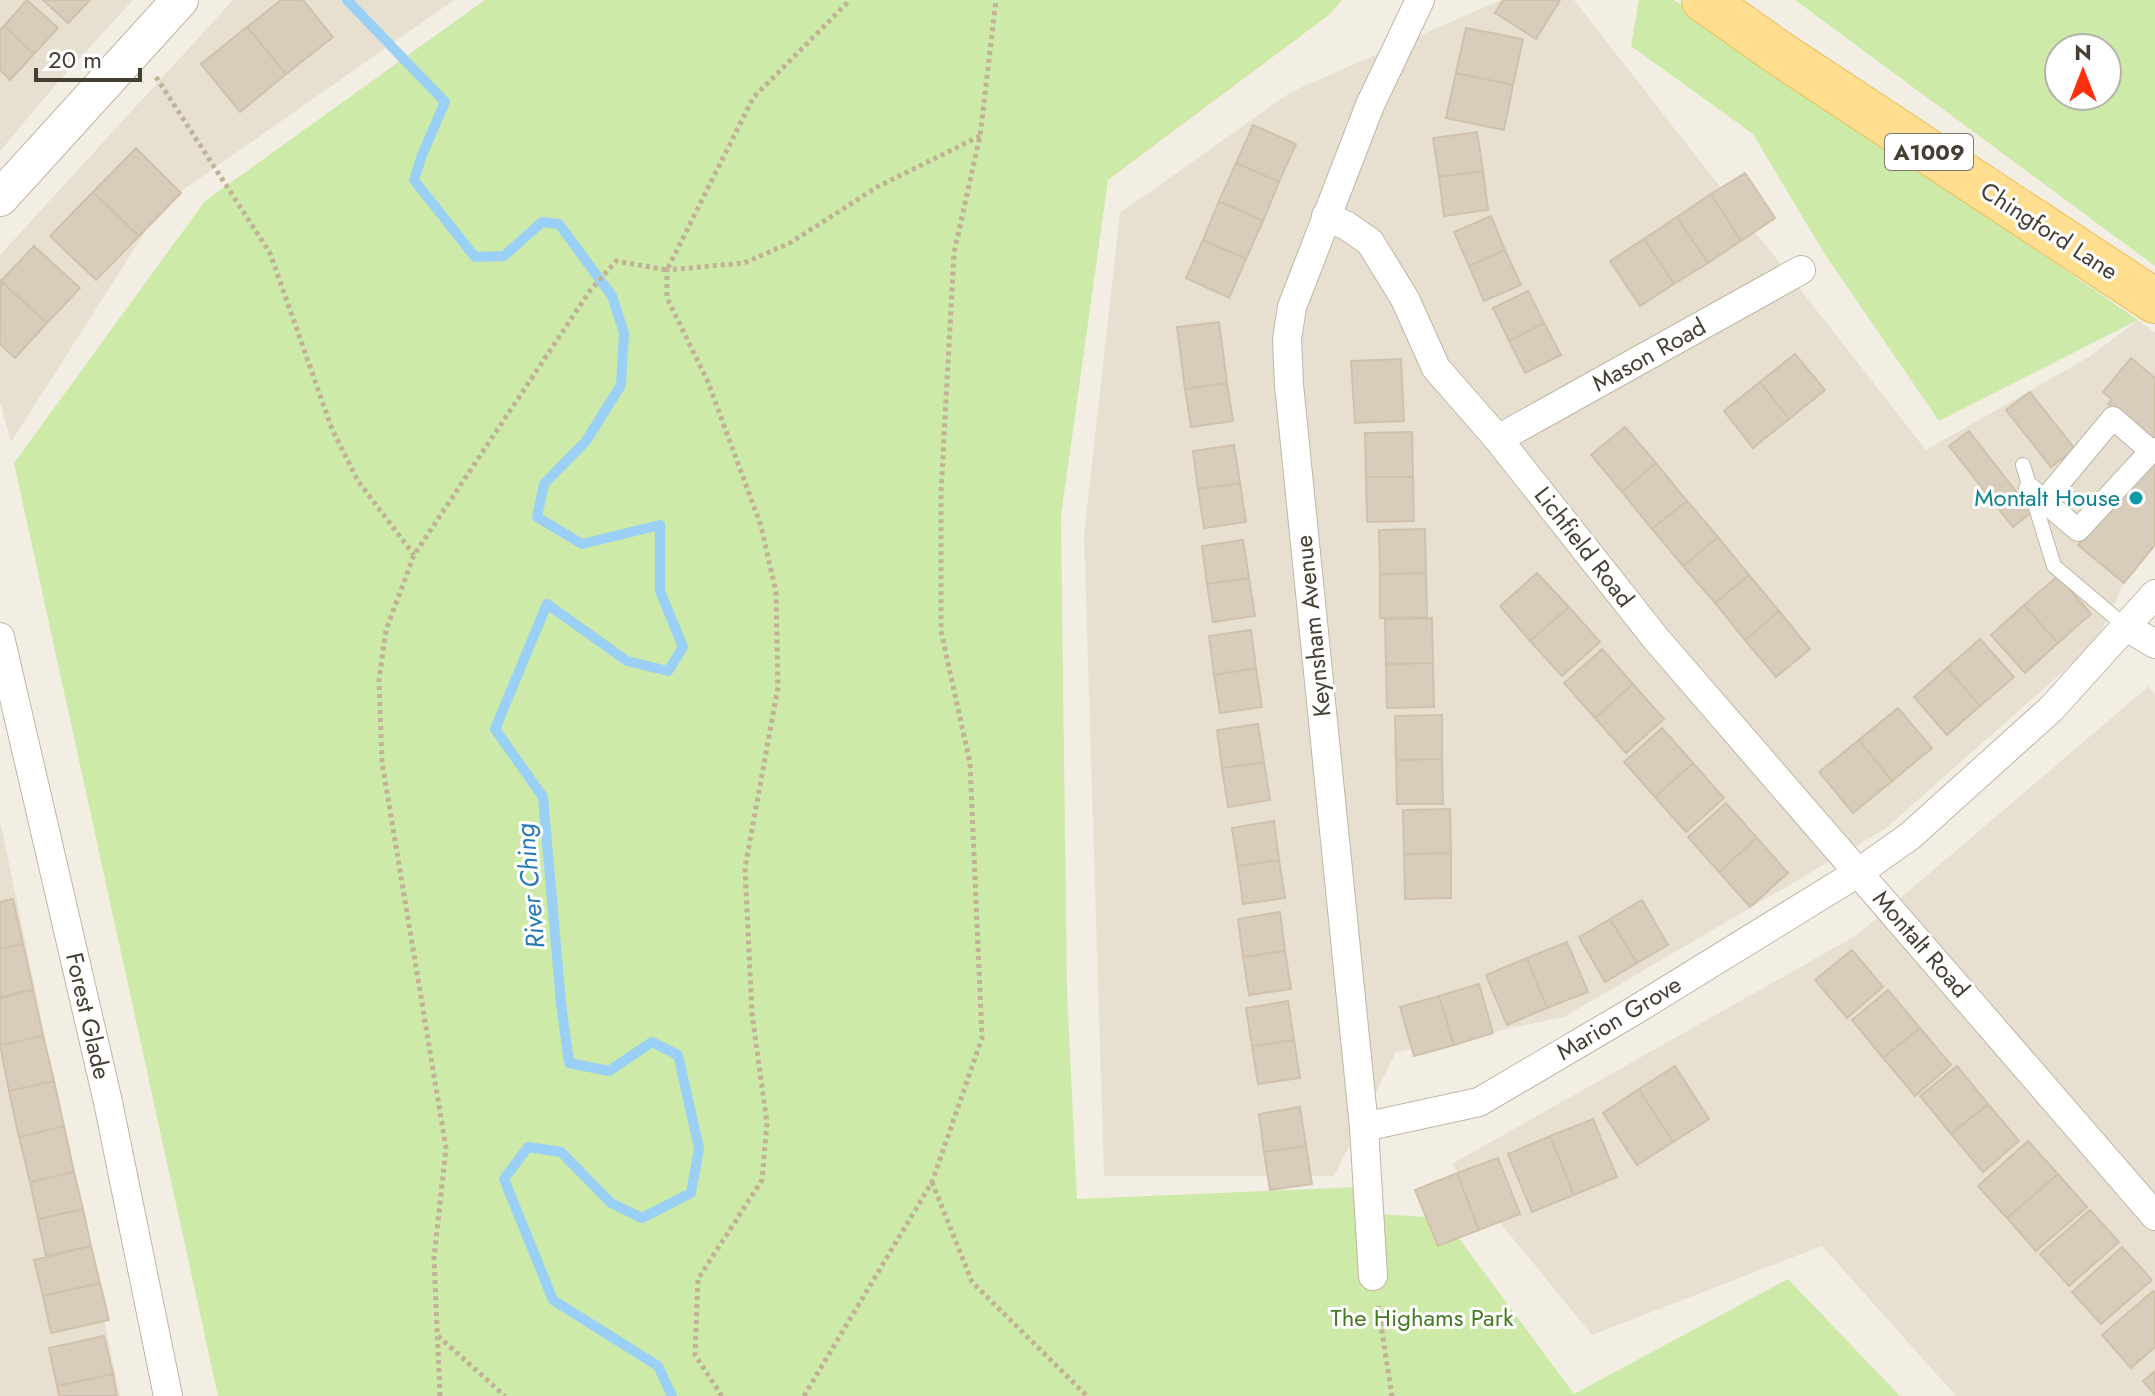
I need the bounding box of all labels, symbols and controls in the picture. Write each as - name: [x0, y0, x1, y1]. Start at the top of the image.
- scale bar: [36, 32, 140, 82]
- north arrow: [2043, 32, 2123, 112]
- text: N: [2074, 36, 2092, 68]
- text: 20 m: [48, 42, 102, 77]
- road number: A1009: [1885, 134, 1973, 170]
- street label: Chingford Lane: [1974, 173, 2125, 288]
- street label: Mason Road: [1585, 309, 1712, 400]
- street label: Lichfield Road: [1526, 479, 1643, 614]
- place label: Montalt House: [1974, 480, 2120, 515]
- marker: Montalt House: [2127, 489, 2145, 507]
- street label: Keynsham Avenue: [1286, 533, 1339, 719]
- water label: River Ching: [506, 822, 554, 950]
- street label: Montalt Road: [1865, 882, 1978, 1005]
- street label: Forest Glade: [57, 949, 120, 1083]
- street label: Marion Grove: [1550, 966, 1688, 1069]
- park label: The Highams Park: [1331, 1300, 1514, 1335]

